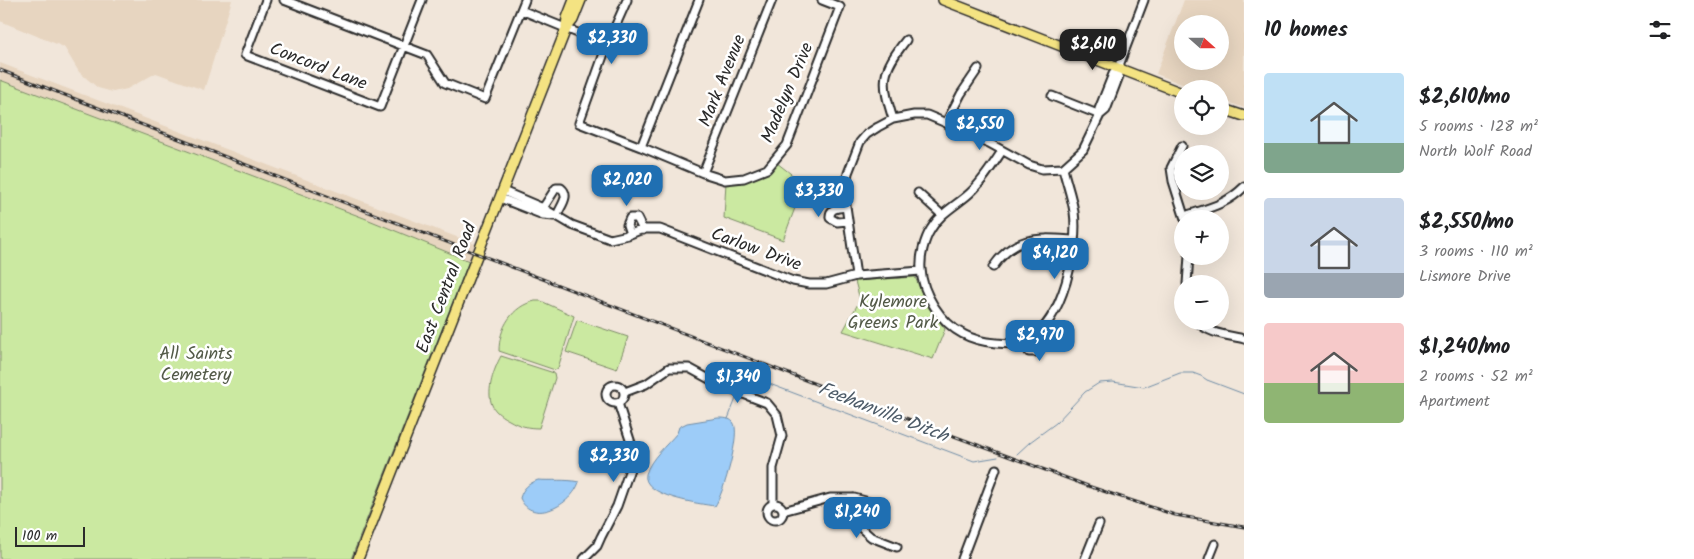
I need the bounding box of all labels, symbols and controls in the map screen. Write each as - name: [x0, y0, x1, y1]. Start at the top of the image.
- text: 10 homes: [1264, 14, 1348, 47]
- north arrow: [1174, 15, 1229, 70]
- map controls: [1174, 15, 1229, 330]
- icon: filters: [1646, 16, 1674, 44]
- pin: $2,330: [571, 22, 653, 65]
- text: $2,330: [588, 26, 636, 51]
- pin: $2,610: [1052, 28, 1134, 71]
- street label: Mark Avenue: [691, 30, 755, 132]
- text: $2,610: [1071, 32, 1115, 57]
- street label: Concord Lane: [265, 35, 371, 99]
- street label: Madelyn Drive: [754, 38, 822, 148]
- button: locate: [1174, 80, 1229, 135]
- text: $2,610/mo: [1419, 81, 1510, 114]
- icon: home: [1304, 93, 1364, 153]
- pin: $2,550: [939, 108, 1021, 151]
- text: $2,550: [956, 112, 1004, 137]
- text: 5 rooms · 128 m²: [1419, 114, 1538, 139]
- text: North Wolf Road: [1419, 139, 1532, 164]
- button: layers: [1174, 145, 1229, 200]
- pin: $2,020: [586, 164, 668, 207]
- text: $2,020: [603, 168, 651, 193]
- pin: $3,330: [778, 176, 860, 218]
- text: $3,330: [795, 179, 843, 204]
- text: $2,550/mo: [1419, 206, 1514, 239]
- button: +: [1174, 210, 1229, 265]
- street label: East Central Road: [409, 217, 486, 358]
- icon: home: [1304, 218, 1364, 278]
- street label: Carlow Drive: [707, 220, 805, 280]
- pin: $4,120: [1014, 238, 1096, 280]
- text: 3 rooms · 110 m²: [1419, 239, 1533, 264]
- text: $4,120: [1033, 241, 1077, 266]
- text: Lismore Drive: [1419, 264, 1511, 289]
- button: −: [1174, 275, 1229, 330]
- park label: Kylemore Greens Park: [848, 288, 939, 338]
- pin: $2,970: [999, 320, 1081, 362]
- text: $2,970: [1017, 323, 1063, 348]
- text: $1,240/mo: [1419, 331, 1510, 364]
- park label: All Saints Cemetery: [159, 340, 233, 390]
- icon: home: [1304, 343, 1364, 403]
- pin: $1,340: [697, 362, 779, 404]
- text: 2 rooms · 52 m²: [1419, 364, 1533, 389]
- text: $1,340: [716, 365, 760, 390]
- water label: Feehanville Ditch: [814, 374, 954, 452]
- text: Apartment: [1419, 389, 1490, 414]
- pin: $2,330: [573, 440, 655, 483]
- text: $2,330: [590, 444, 638, 469]
- pin: $1,240: [816, 496, 898, 539]
- text: $1,240: [835, 500, 879, 525]
- scale bar: [15, 524, 85, 547]
- text: 100 m: [22, 525, 57, 547]

